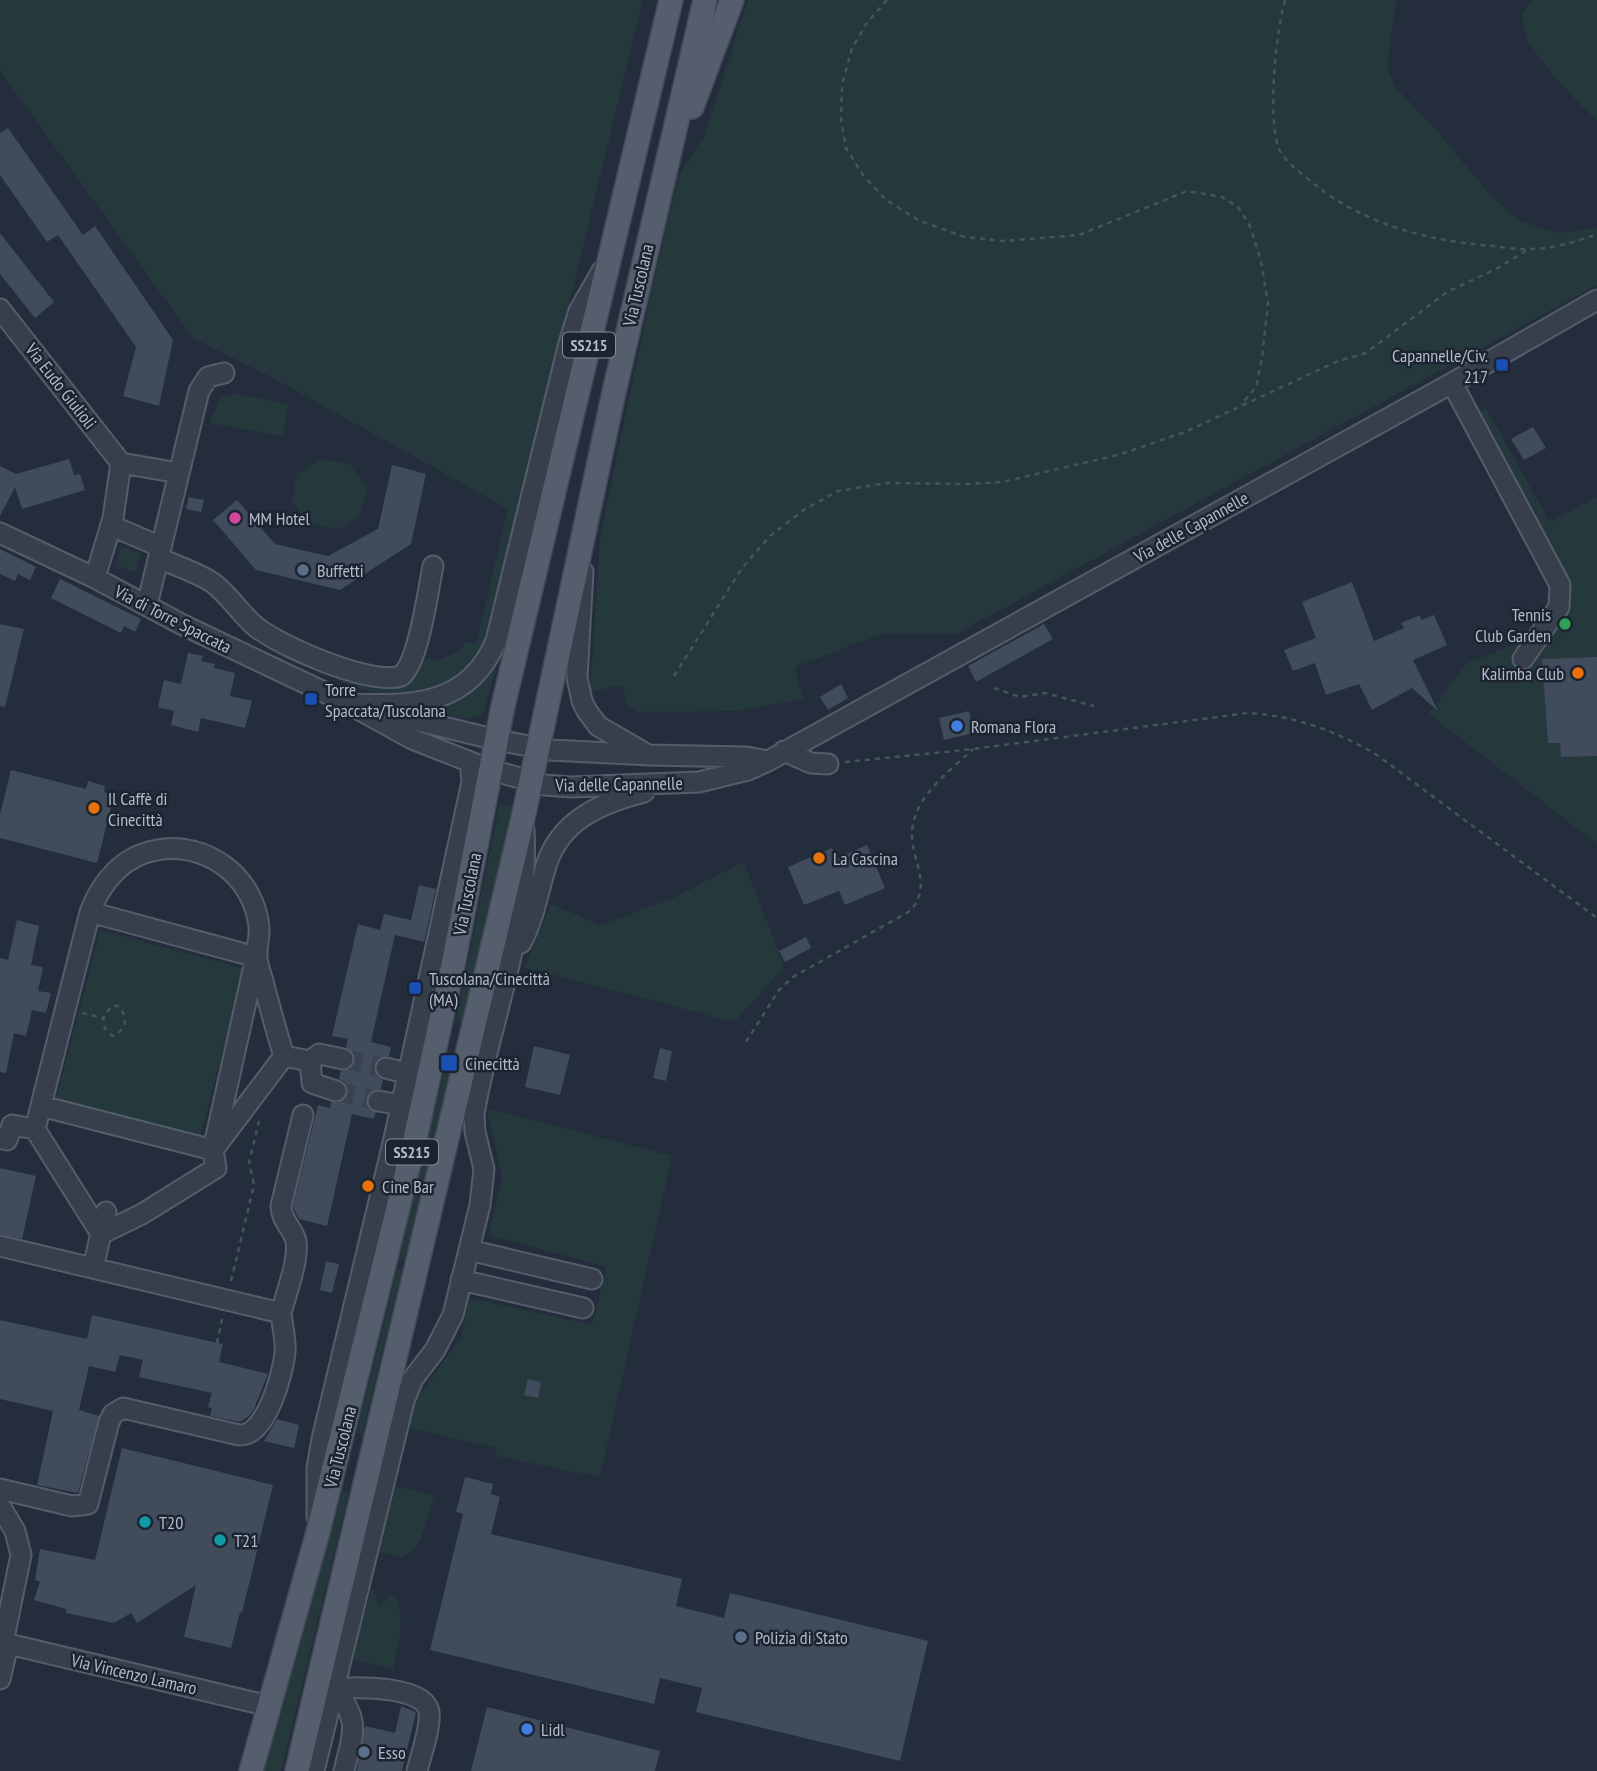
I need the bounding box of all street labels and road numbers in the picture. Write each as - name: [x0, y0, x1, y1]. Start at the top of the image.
- street label: Via Tuscolana: [617, 242, 659, 329]
- road number: SS215: [563, 332, 615, 358]
- street label: Via Eudo Giulioli: [20, 338, 102, 434]
- street label: Via delle Capannelle: [1129, 486, 1252, 568]
- street label: Via di Torre Spaccata: [110, 579, 235, 658]
- street label: Via delle Capannelle: [554, 771, 683, 797]
- street label: Via Tuscolana: [448, 851, 486, 938]
- road number: SS215: [386, 1140, 438, 1164]
- street label: Via Tuscolana: [318, 1404, 361, 1491]
- street label: Via Vincenzo Lamaro: [68, 1648, 199, 1700]

